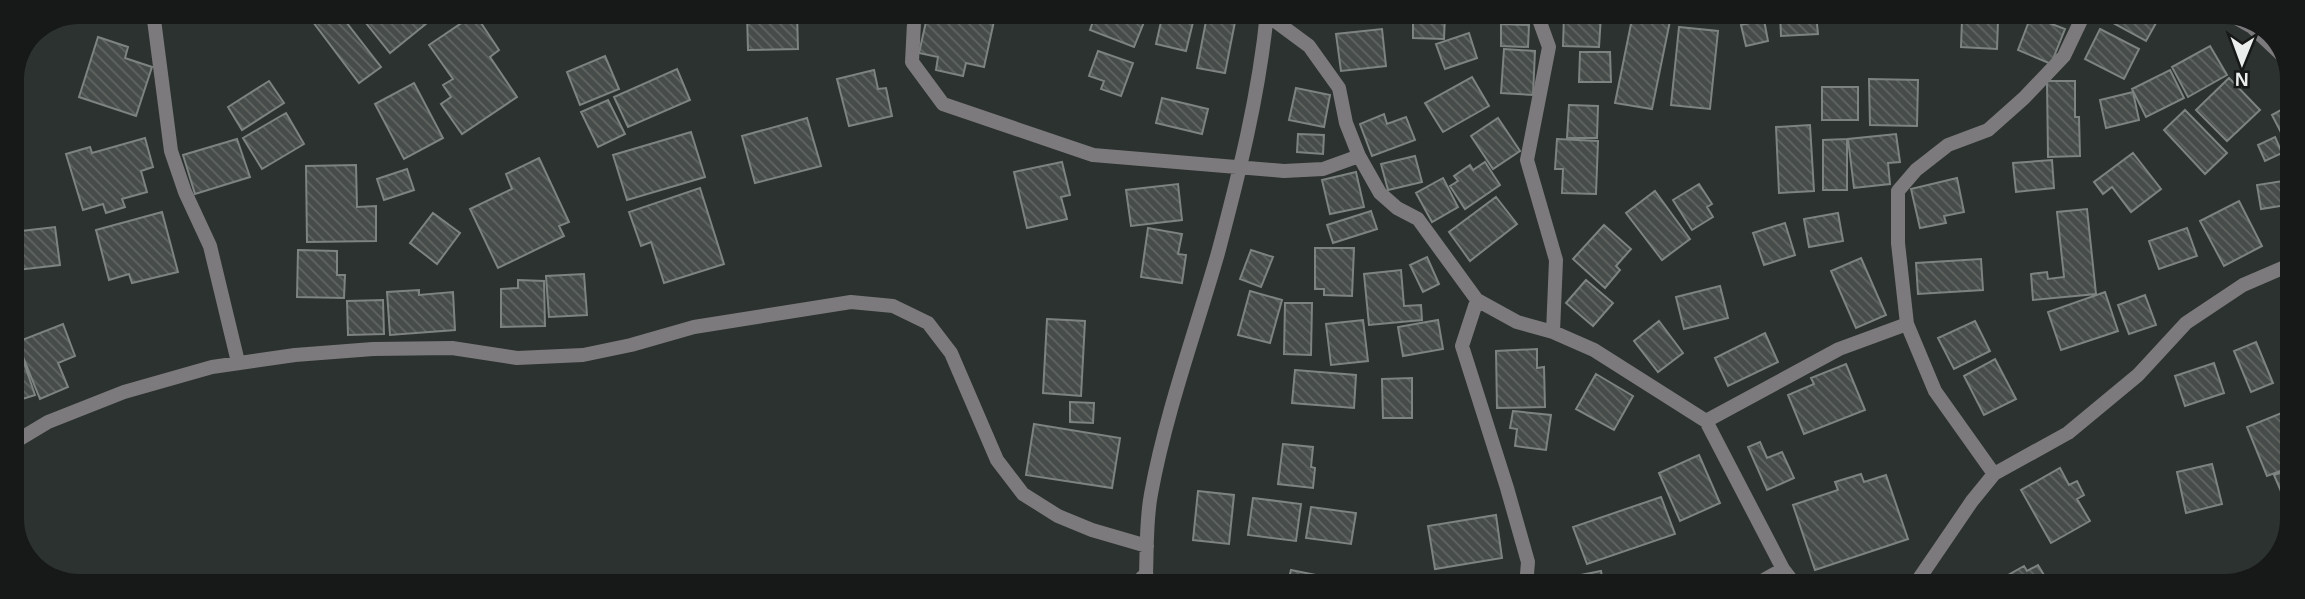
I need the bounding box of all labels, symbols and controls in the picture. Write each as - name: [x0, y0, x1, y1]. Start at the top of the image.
- north arrow: [2207, 28, 2277, 98]
- text: N: [2235, 69, 2249, 90]

